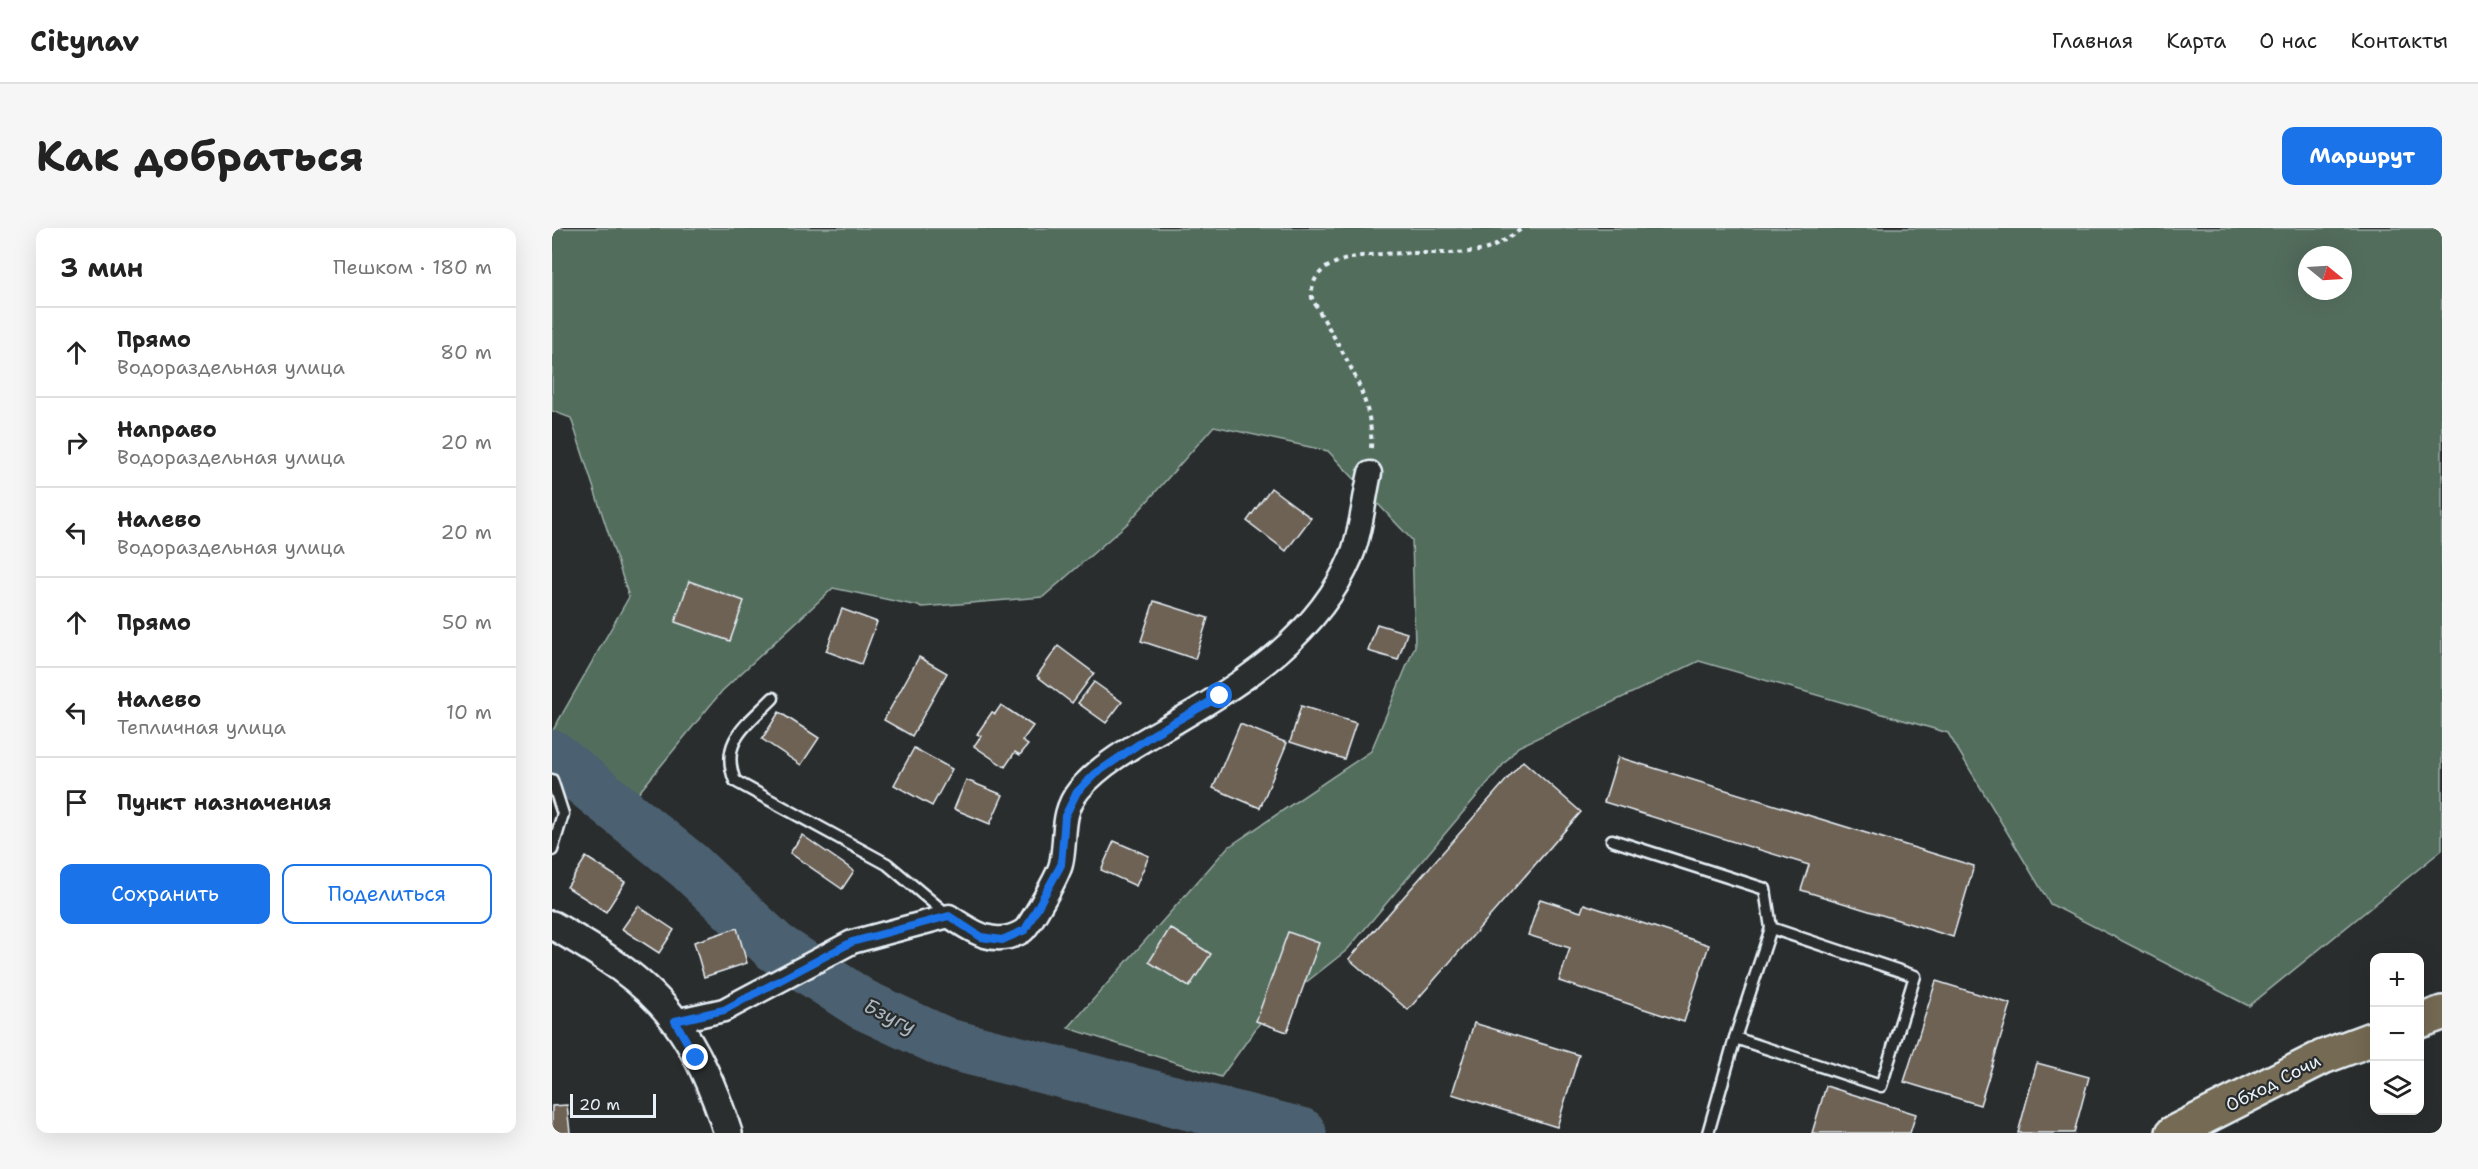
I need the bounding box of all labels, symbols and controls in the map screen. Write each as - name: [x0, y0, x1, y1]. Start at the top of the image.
- text: Citynav: [30, 22, 139, 60]
- text: Главная: [2052, 27, 2133, 55]
- text: Карта: [2166, 27, 2226, 55]
- text: О нас: [2259, 27, 2317, 55]
- text: Контакты: [2350, 27, 2448, 55]
- button: Маршрут: [2282, 127, 2442, 185]
- text: Как добраться: [36, 128, 364, 184]
- north arrow: [2298, 246, 2352, 300]
- text: 3 мин: [60, 250, 143, 285]
- text: Пешком · 180 m: [333, 254, 492, 280]
- text: Прямо: [117, 325, 191, 354]
- icon: ahead: [60, 336, 93, 369]
- text: 80 m: [440, 339, 492, 365]
- text: Водораздельная улица: [117, 354, 345, 380]
- text: Направо: [117, 415, 217, 444]
- icon: right: [60, 426, 93, 459]
- text: 20 m: [441, 429, 492, 455]
- text: Водораздельная улица: [117, 444, 345, 470]
- text: Налево: [117, 505, 201, 534]
- icon: left: [60, 516, 93, 549]
- text: 20 m: [441, 519, 492, 545]
- text: Водораздельная улица: [117, 534, 345, 560]
- icon: ahead: [60, 606, 93, 639]
- text: Прямо: [117, 608, 191, 637]
- text: 50 m: [442, 609, 492, 635]
- route start: [1206, 682, 1232, 708]
- text: Налево: [117, 685, 201, 714]
- icon: left: [60, 696, 93, 729]
- text: 10 m: [446, 699, 492, 725]
- text: Тепличная улица: [117, 714, 286, 740]
- icon: arrive: [60, 786, 93, 819]
- text: Пункт назначения: [117, 788, 331, 817]
- button: Сохранить: [60, 864, 270, 924]
- button: Поделиться: [282, 864, 492, 924]
- map controls: [2370, 953, 2424, 1115]
- button: +: [2370, 953, 2424, 1007]
- water label: Бзугу: [860, 992, 920, 1040]
- button: −: [2370, 1007, 2424, 1061]
- route end: [682, 1044, 708, 1070]
- street label: Обход Сочи: [2221, 1049, 2325, 1117]
- button: layers: [2370, 1061, 2424, 1115]
- scale bar: [570, 1091, 656, 1118]
- text: 20 m: [579, 1094, 620, 1115]

